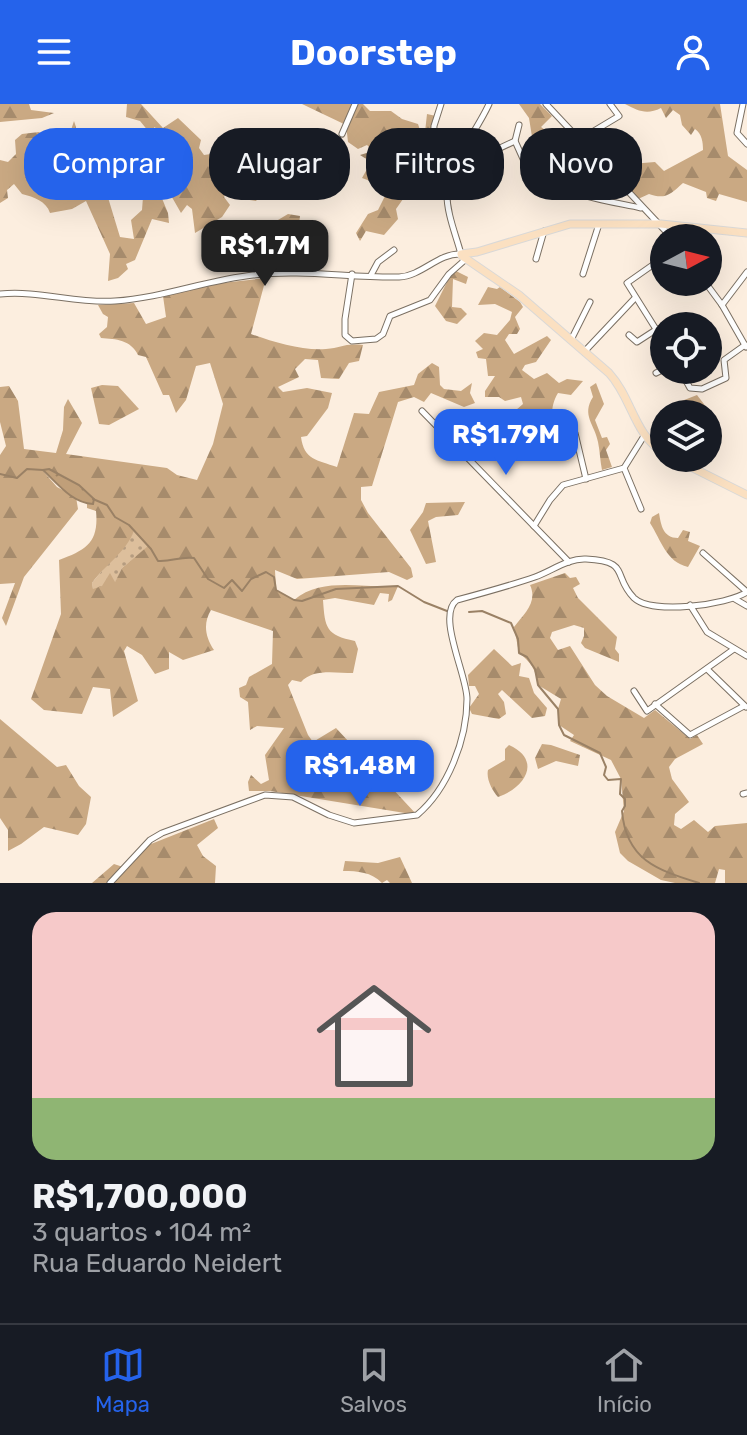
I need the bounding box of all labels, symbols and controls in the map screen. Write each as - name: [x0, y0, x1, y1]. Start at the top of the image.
- icon: menu: [32, 30, 76, 74]
- icon: person: [671, 30, 715, 74]
- text: Doorstep: [290, 31, 457, 74]
- chip: Comprar: [24, 128, 193, 200]
- chip: Alugar: [209, 128, 350, 200]
- chip: Filtros: [366, 128, 504, 200]
- chip: Novo: [520, 128, 642, 200]
- pin: R$1.7M: [200, 220, 330, 288]
- north arrow: [650, 224, 722, 296]
- map controls: [650, 224, 722, 472]
- text: R$1.7M: [219, 230, 311, 261]
- button: locate: [650, 312, 722, 384]
- button: layers: [650, 400, 722, 472]
- pin: R$1.79M: [432, 409, 580, 477]
- text: R$1.79M: [452, 419, 560, 450]
- pin: R$1.48M: [286, 740, 434, 808]
- text: R$1.48M: [304, 750, 416, 781]
- icon: home: [302, 964, 446, 1108]
- text: R$1,700,000: [32, 1176, 248, 1217]
- text: 3 quartos · 104 m²: [32, 1217, 251, 1248]
- text: Rua Eduardo Neidert: [32, 1248, 282, 1279]
- tab: Mapa: [95, 1343, 150, 1418]
- tab: Salvos: [340, 1343, 407, 1418]
- tab: Início: [597, 1343, 652, 1418]

